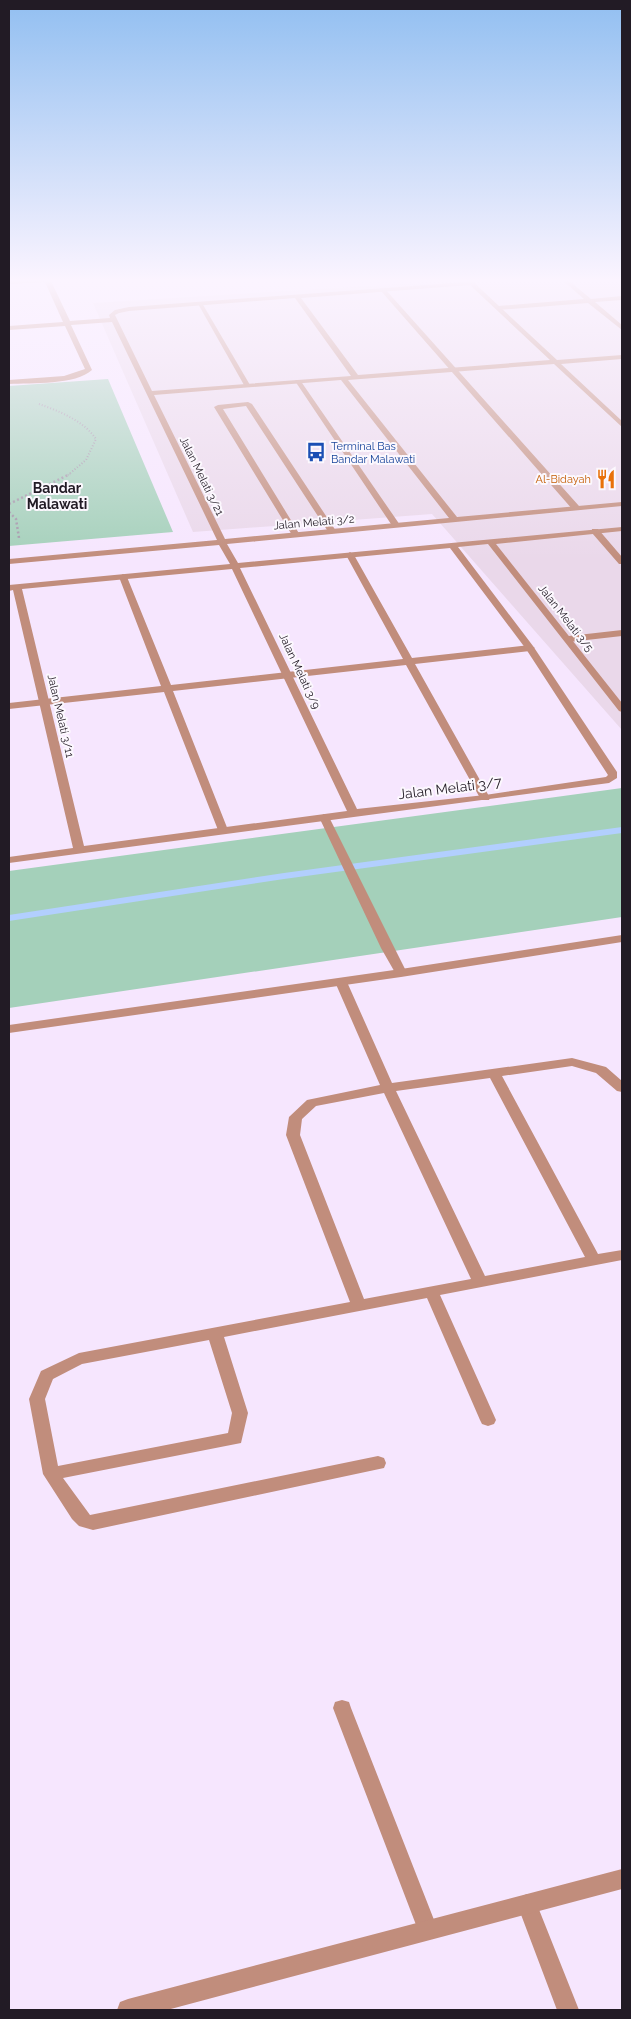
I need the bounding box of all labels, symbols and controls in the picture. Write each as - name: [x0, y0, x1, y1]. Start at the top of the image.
- street label: Jalan Melati 3/21: [177, 435, 226, 518]
- place label: Terminal Bas Bandar Malawati: [331, 440, 415, 466]
- bus stop icon: Terminal Bas Bandar Malawati: [305, 441, 327, 463]
- restaurant icon: Al-Bidayah: [595, 468, 617, 490]
- place label: Al-Bidayah: [536, 473, 591, 486]
- district label: Bandar Malawati: [27, 480, 87, 512]
- street label: Jalan Melati 3/2: [273, 512, 355, 533]
- street label: Jalan Melati 3/5: [535, 582, 596, 654]
- street label: Jalan Melati 3/9: [276, 631, 323, 711]
- street label: Jalan Melati 3/11: [45, 673, 76, 759]
- street label: Jalan Melati 3/7: [397, 774, 503, 802]

